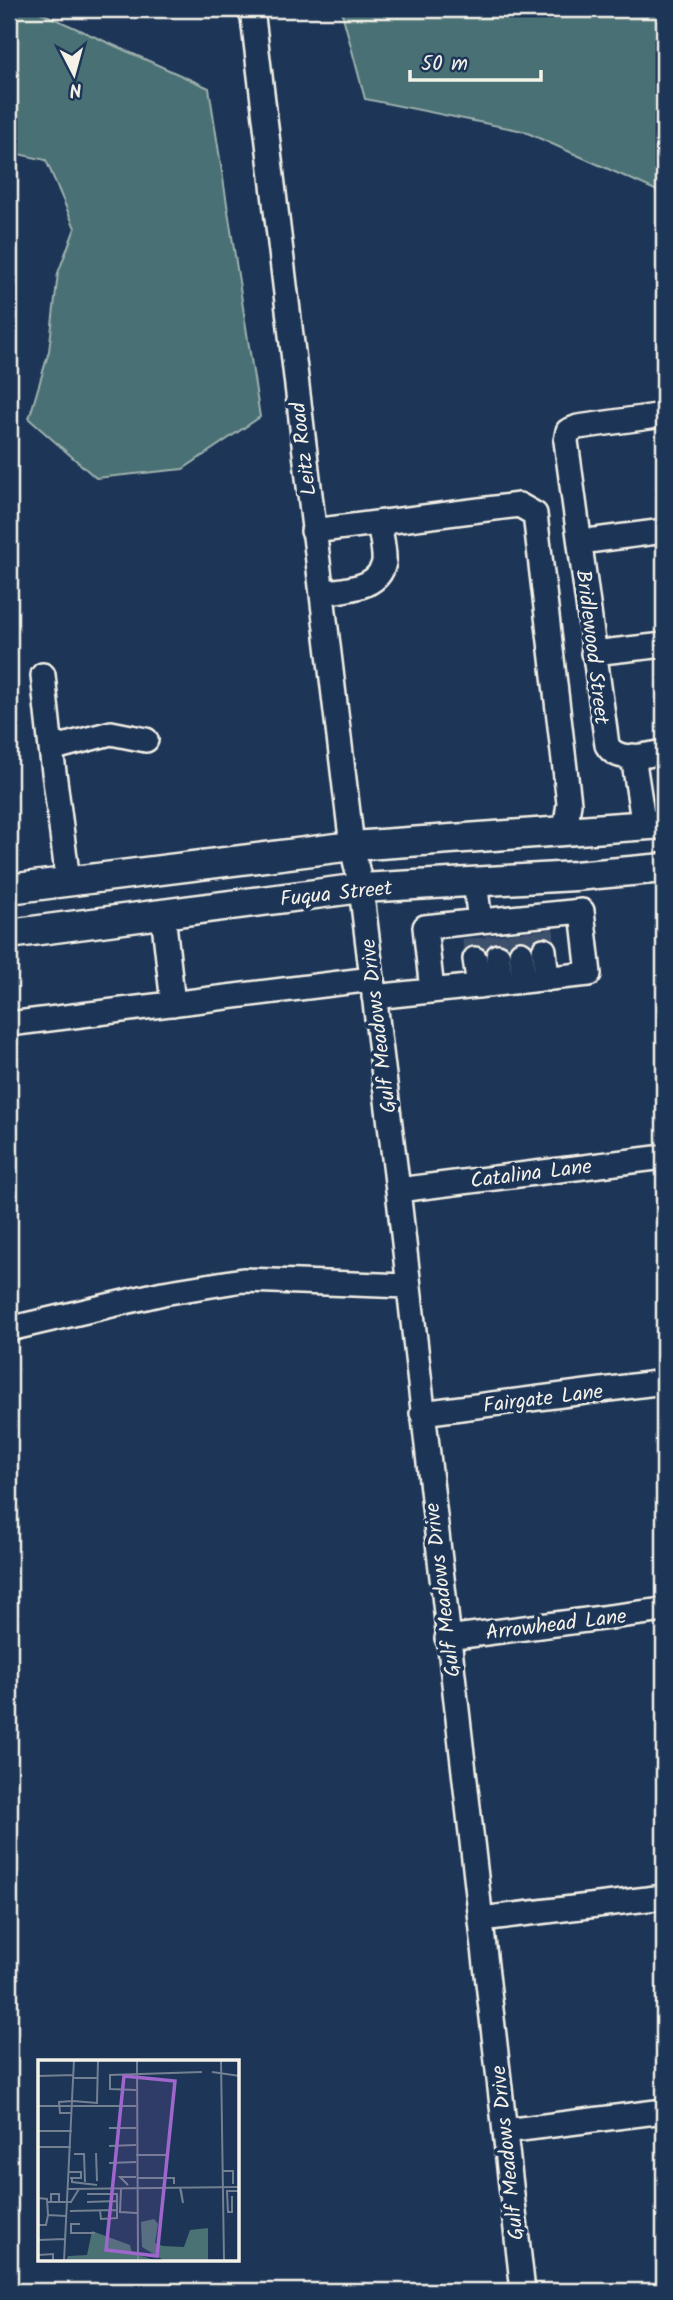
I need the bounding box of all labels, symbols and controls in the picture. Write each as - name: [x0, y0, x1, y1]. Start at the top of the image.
- north arrow: [38, 38, 108, 108]
- scale bar: [410, 38, 542, 82]
- text: 50 m: [421, 48, 468, 81]
- text: N: [68, 73, 83, 104]
- street label: Leitz Road: [282, 400, 327, 497]
- street label: Bridlewood Street: [566, 568, 617, 727]
- street label: Fuqua Street: [278, 872, 395, 917]
- street label: Gulf Meadows Drive: [352, 936, 407, 1115]
- street label: Catalina Lane: [469, 1151, 594, 1198]
- street label: Fairgate Lane: [481, 1376, 606, 1423]
- street label: Gulf Meadows Drive: [416, 1500, 471, 1679]
- street label: Arrowhead Lane: [484, 1600, 629, 1651]
- inset map: [38, 2060, 240, 2262]
- street label: Gulf Meadows Drive: [483, 2063, 534, 2242]

